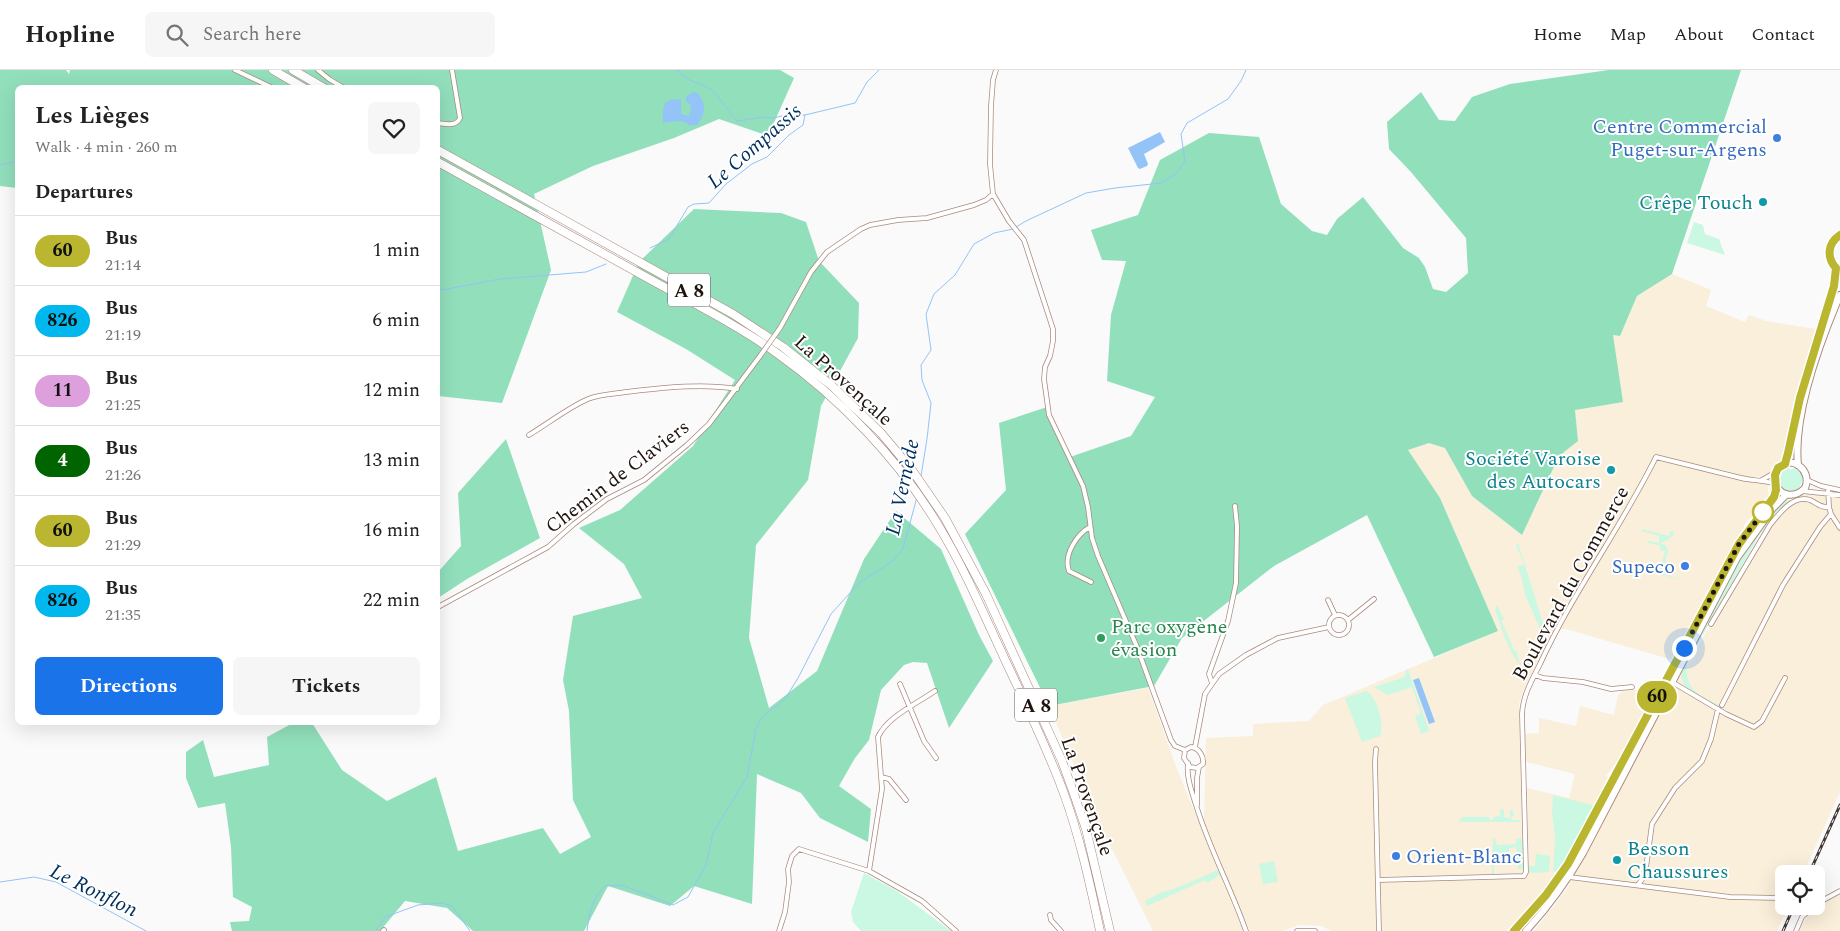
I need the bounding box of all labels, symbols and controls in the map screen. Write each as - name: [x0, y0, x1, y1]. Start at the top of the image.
- search box: [145, 12, 495, 57]
- text: Hopline: [25, 17, 115, 53]
- text: Search here: [203, 20, 301, 49]
- icon: search: [163, 21, 191, 49]
- text: Home: [1533, 21, 1582, 48]
- text: Map: [1610, 21, 1646, 48]
- text: About: [1674, 21, 1724, 48]
- text: Contact: [1752, 21, 1815, 48]
- water label: Le Compassis: [700, 96, 810, 197]
- text: Les Lièges: [35, 98, 150, 134]
- button: heart: [368, 102, 420, 154]
- place label: Centre Commercial Puget-sur-Argens: [1593, 112, 1767, 165]
- marker: Centre Commercial Puget-sur-Argens: [1771, 132, 1783, 144]
- text: Walk · 4 min · 260 m: [35, 135, 178, 159]
- text: Departures: [35, 178, 133, 207]
- place label: Crêpe Touch: [1639, 188, 1753, 218]
- marker: Crêpe Touch: [1757, 196, 1769, 208]
- text: Bus: [105, 224, 138, 253]
- text: 1 min: [372, 236, 420, 265]
- text: 60: [52, 237, 73, 264]
- text: 21:14: [105, 253, 141, 277]
- road number: A 8: [668, 274, 710, 306]
- text: Bus: [105, 294, 138, 323]
- text: 6 min: [372, 306, 420, 335]
- text: 826: [47, 307, 78, 334]
- text: 21:19: [105, 323, 141, 347]
- street label: La Provençale: [787, 328, 900, 434]
- text: Bus: [105, 364, 138, 393]
- text: 12 min: [363, 376, 420, 405]
- text: 11: [52, 377, 73, 404]
- text: 21:25: [105, 393, 141, 417]
- street label: Chemin de Claviers: [539, 412, 696, 541]
- text: Bus: [105, 434, 138, 463]
- water label: La Vernède: [877, 436, 929, 538]
- place label: Société Varoise des Autocars: [1465, 444, 1601, 497]
- text: 13 min: [363, 446, 420, 475]
- text: 4: [57, 447, 68, 474]
- text: 21:26: [105, 463, 141, 487]
- marker: Société Varoise des Autocars: [1605, 464, 1617, 476]
- street label: Boulevard du Commerce: [1505, 481, 1637, 686]
- unlabelled marker: [1752, 501, 1774, 523]
- text: Bus: [105, 504, 138, 533]
- text: 16 min: [363, 516, 420, 545]
- text: 60: [52, 517, 73, 544]
- text: 21:29: [105, 533, 141, 557]
- place label: Supeco: [1612, 552, 1675, 582]
- marker: Supeco: [1679, 560, 1691, 572]
- text: Bus: [105, 574, 138, 603]
- text: 22 min: [363, 586, 420, 615]
- text: 826: [47, 587, 78, 614]
- text: 21:35: [105, 603, 141, 627]
- place label: Parc oxygène évasion: [1111, 612, 1228, 665]
- marker: Parc oxygène évasion: [1095, 632, 1107, 644]
- your location: [1672, 636, 1697, 661]
- button: Directions: [35, 657, 223, 715]
- button: Tickets: [233, 657, 420, 715]
- line badge: 60: [1634, 681, 1680, 713]
- text: 60: [1647, 683, 1667, 710]
- road number: A 8: [1015, 688, 1057, 722]
- street label: La Provençale: [1053, 733, 1121, 860]
- place label: Besson Chaussures: [1627, 834, 1729, 887]
- place label: Orient-Blanc: [1406, 842, 1522, 872]
- marker: Orient-Blanc: [1390, 850, 1402, 862]
- marker: Besson Chaussures: [1611, 854, 1623, 866]
- water label: Le Ronflon: [44, 856, 143, 926]
- map controls: [1775, 865, 1825, 915]
- button: locate: [1775, 865, 1825, 915]

